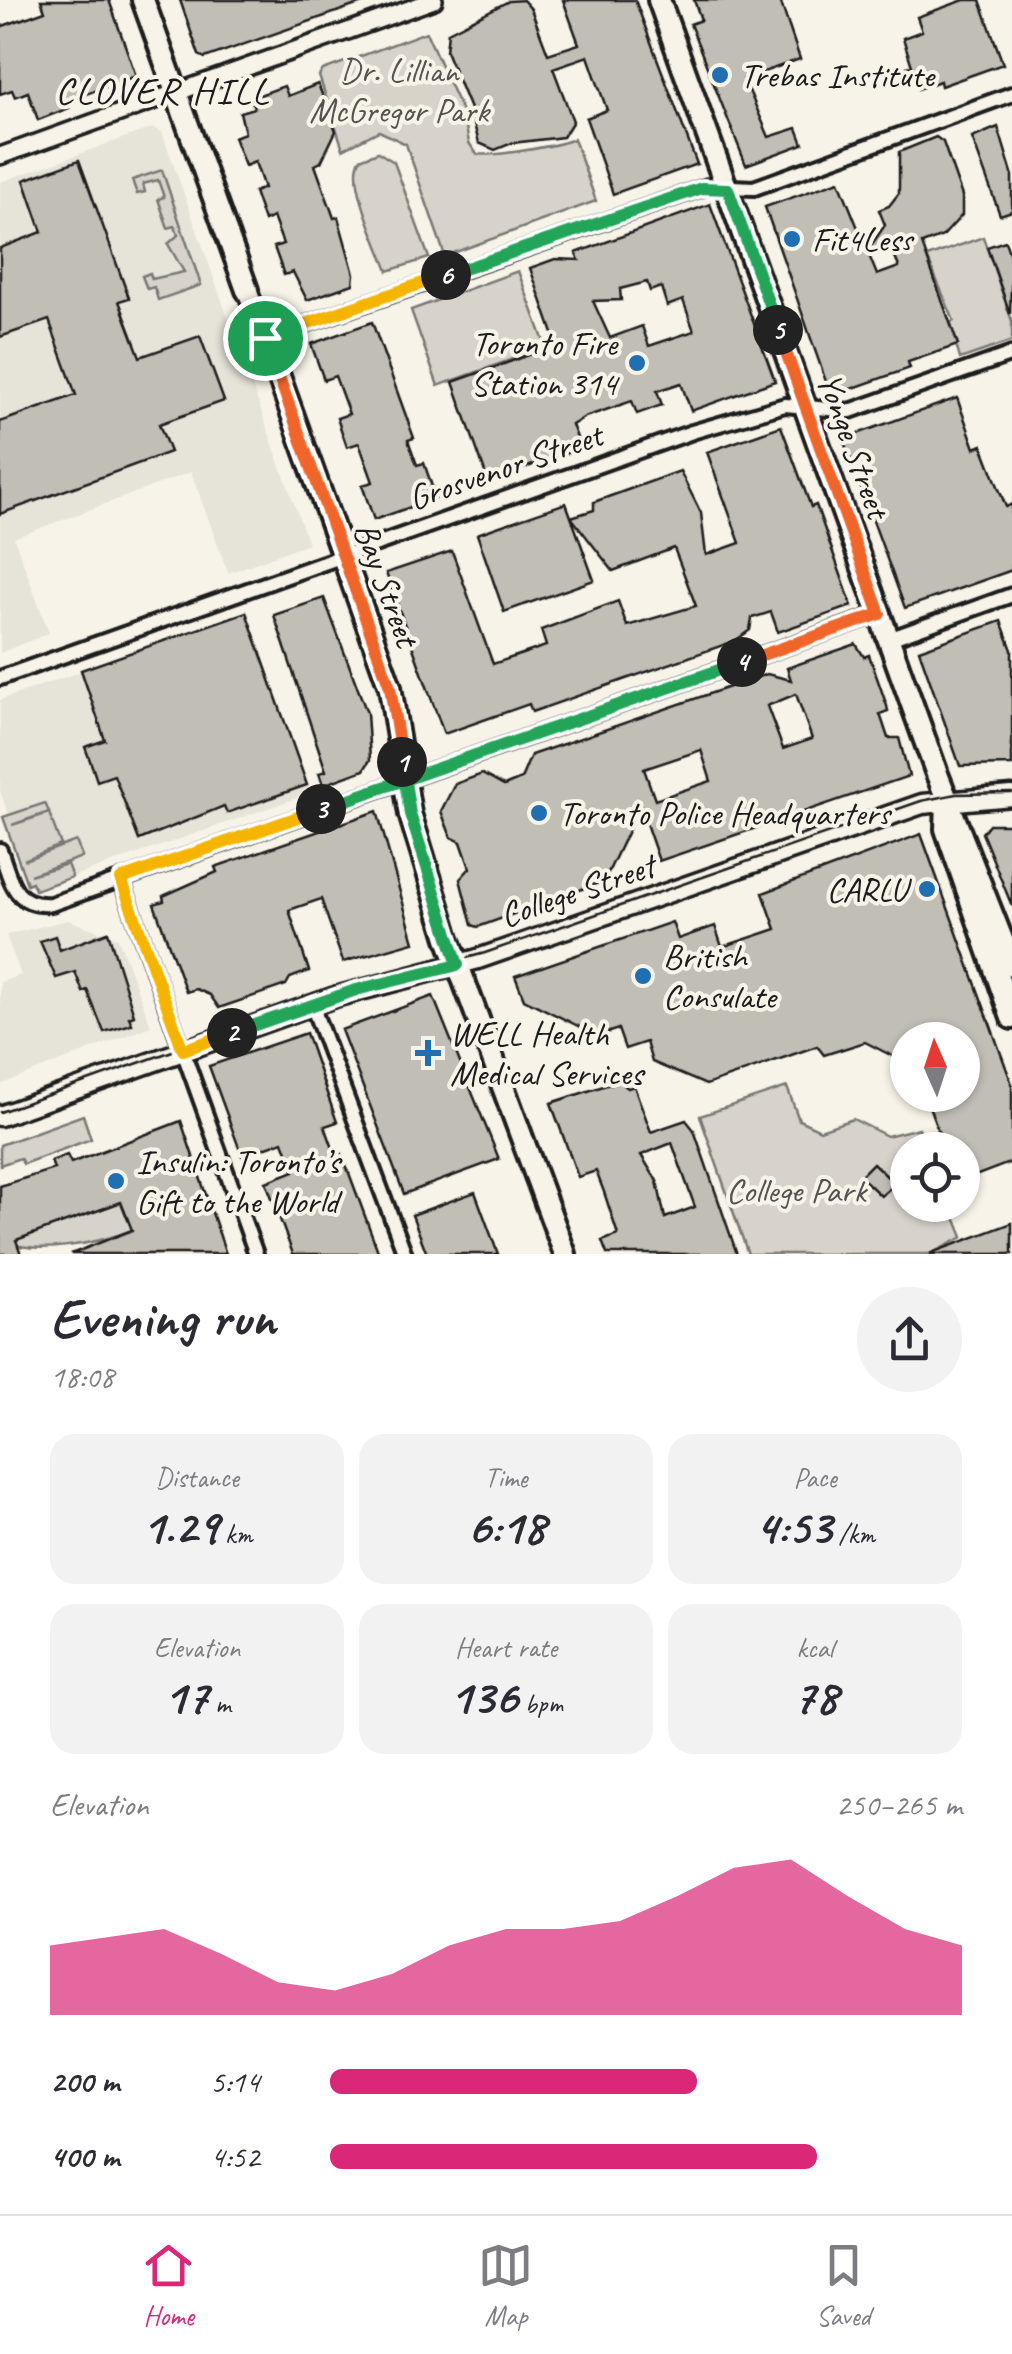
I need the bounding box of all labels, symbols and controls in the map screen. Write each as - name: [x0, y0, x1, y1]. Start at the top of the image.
- park label: Dr. Lillian McGregor Park: [309, 48, 491, 133]
- place label: Trebas Institute: [740, 53, 936, 98]
- marker: Trebas Institute: [709, 64, 731, 86]
- district label: CLOVER HILL: [55, 67, 271, 114]
- place label: Fit4Less: [812, 217, 915, 262]
- marker: Fit4Less: [781, 228, 803, 250]
- pin: 6: [421, 250, 471, 300]
- text: 6: [439, 257, 453, 292]
- pin: [223, 296, 308, 381]
- pin: 5: [753, 305, 803, 355]
- icon: arrive: [238, 311, 293, 366]
- text: 5: [772, 312, 784, 347]
- place label: Toronto Fire Station 314: [470, 321, 620, 406]
- marker: Toronto Fire Station 314: [626, 352, 648, 374]
- street label: Yonge Street: [806, 366, 902, 527]
- street label: Grosvenor Street: [403, 411, 611, 521]
- street label: Bay Street: [343, 516, 431, 656]
- pin: 4: [717, 637, 767, 687]
- text: 4: [736, 644, 748, 679]
- pin: 1: [377, 737, 427, 787]
- text: 1: [396, 744, 408, 779]
- pin: 3: [296, 784, 346, 834]
- text: 3: [315, 791, 327, 826]
- place label: Toronto Police Headquarters: [559, 791, 893, 836]
- marker: Toronto Police Headquarters: [528, 802, 550, 824]
- street label: College Street: [494, 842, 665, 938]
- place label: CARLU: [826, 867, 912, 912]
- marker: CARLU: [916, 878, 938, 900]
- place label: British Consulate: [663, 934, 778, 1019]
- marker: British Consulate: [632, 965, 654, 987]
- pin: 2: [207, 1008, 257, 1058]
- place label: WELL Health Medical Services: [450, 1011, 646, 1096]
- text: 2: [226, 1015, 238, 1050]
- north arrow: [890, 1022, 980, 1112]
- map controls: [890, 1022, 980, 1222]
- marker: WELL Health Medical Services: [415, 1040, 441, 1066]
- button: locate: [890, 1132, 980, 1222]
- place label: Insulin: Toronto’s Gift to the World: [136, 1139, 344, 1224]
- park label: College Park: [726, 1168, 868, 1213]
- marker: Insulin: Toronto’s Gift to the World: [105, 1170, 127, 1192]
- text: Evening run: [50, 1283, 275, 1353]
- button: share: [857, 1287, 962, 1392]
- text: 18:08: [50, 1356, 114, 1397]
- text: Distance: [155, 1460, 239, 1495]
- text: Time: [485, 1460, 527, 1495]
- text: Pace: [793, 1460, 837, 1495]
- text: 1.29: [142, 1495, 218, 1558]
- text: 6:18: [467, 1495, 545, 1558]
- text: 4:53: [755, 1495, 832, 1558]
- text: km: [218, 1516, 252, 1551]
- text: /km: [832, 1516, 875, 1551]
- text: Elevation: [154, 1630, 240, 1665]
- text: Heart rate: [455, 1630, 557, 1665]
- text: kcal: [796, 1630, 834, 1665]
- text: 17: [163, 1665, 208, 1728]
- text: 136: [449, 1665, 518, 1728]
- text: 78: [793, 1665, 837, 1728]
- text: m: [208, 1686, 231, 1721]
- text: bpm: [518, 1686, 563, 1721]
- text: Elevation: [50, 1784, 148, 1825]
- text: 250–265 m: [836, 1784, 962, 1825]
- text: 200 m: [50, 2061, 119, 2102]
- text: 5:14: [210, 2061, 260, 2102]
- text: 400 m: [50, 2136, 119, 2177]
- text: 4:52: [210, 2136, 260, 2177]
- tab: Home: [141, 2238, 196, 2333]
- tab: Map: [478, 2238, 533, 2333]
- tab: Saved: [816, 2238, 871, 2333]

